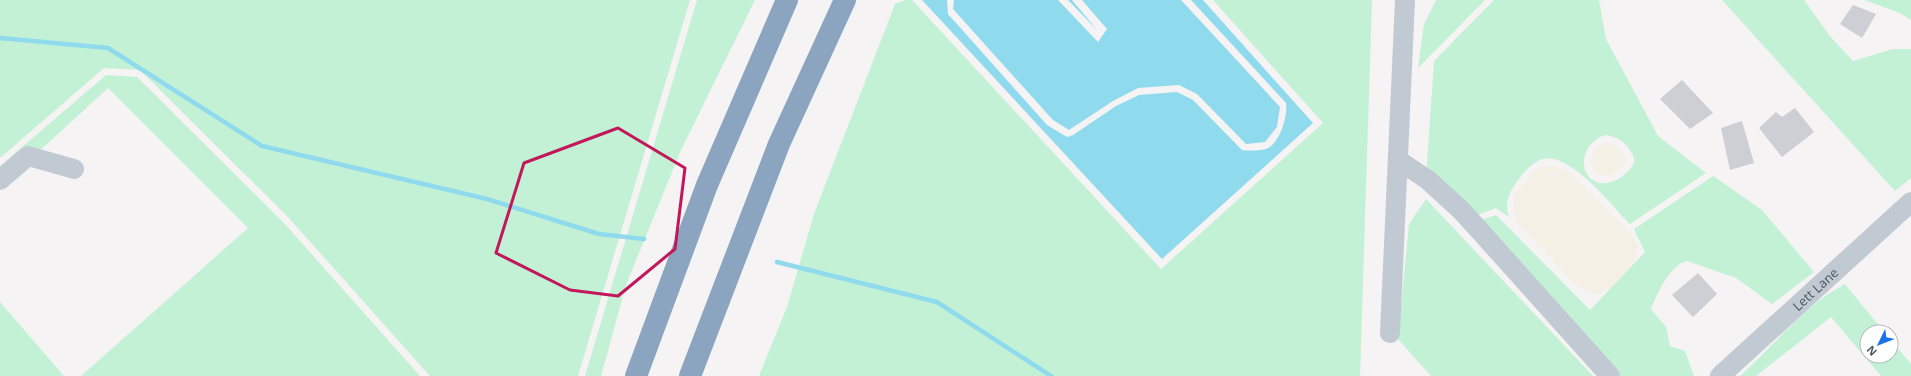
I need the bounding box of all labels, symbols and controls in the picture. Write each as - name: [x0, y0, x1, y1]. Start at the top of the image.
- street label: Lett Lane: [1789, 264, 1842, 315]
- north arrow: [1859, 324, 1899, 364]
- text: N: [1863, 343, 1880, 360]

